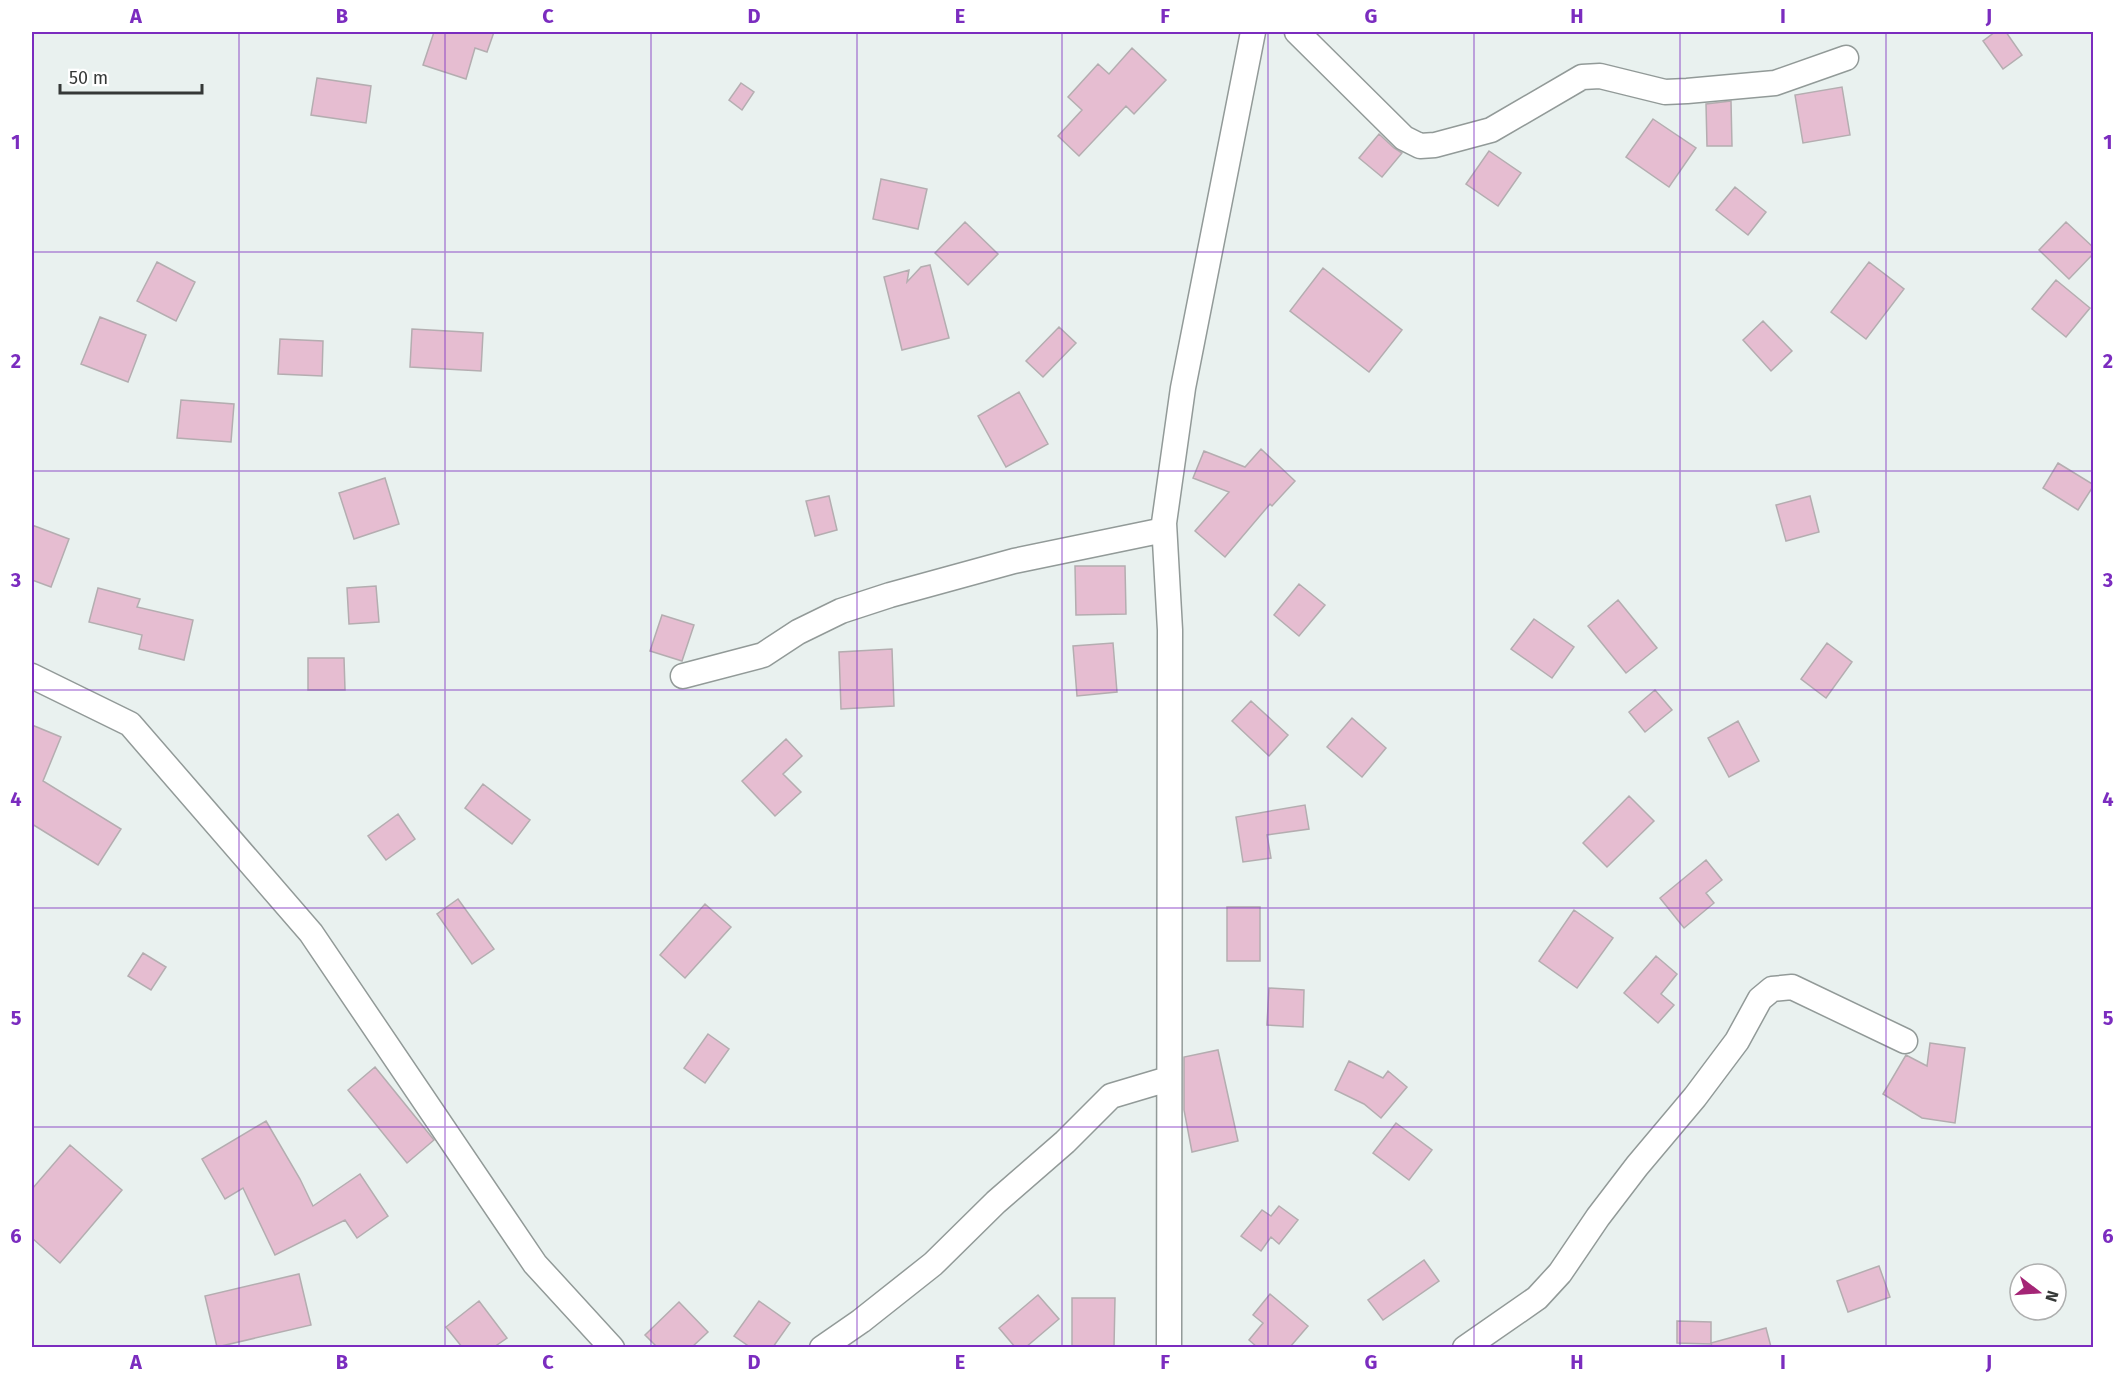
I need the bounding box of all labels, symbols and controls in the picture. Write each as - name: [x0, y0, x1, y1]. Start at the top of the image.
- text: A: [129, 4, 143, 28]
- text: B: [336, 4, 348, 28]
- text: C: [542, 4, 554, 28]
- text: D: [747, 4, 761, 28]
- text: E: [955, 4, 965, 28]
- text: F: [1160, 4, 1170, 28]
- text: G: [1365, 4, 1377, 28]
- text: H: [1570, 4, 1584, 28]
- text: I: [1780, 4, 1786, 28]
- text: J: [1985, 4, 1992, 28]
- scale bar: [60, 57, 202, 95]
- text: 50 m: [69, 67, 108, 89]
- text: 1: [11, 130, 21, 154]
- text: 1: [2103, 130, 2113, 154]
- text: 2: [11, 349, 21, 373]
- text: 2: [2103, 349, 2113, 373]
- text: 3: [10, 568, 21, 592]
- text: 3: [2102, 568, 2113, 592]
- text: 4: [10, 787, 22, 811]
- text: 4: [2102, 787, 2114, 811]
- text: 5: [11, 1006, 22, 1030]
- text: 5: [2103, 1006, 2114, 1030]
- text: 6: [10, 1224, 22, 1248]
- text: 6: [2102, 1224, 2114, 1248]
- north arrow: [2008, 1262, 2068, 1322]
- text: N: [2041, 1288, 2063, 1304]
- text: A: [129, 1350, 143, 1374]
- text: B: [336, 1350, 348, 1374]
- text: C: [542, 1350, 554, 1374]
- text: D: [747, 1350, 761, 1374]
- text: E: [955, 1350, 965, 1374]
- text: F: [1160, 1350, 1170, 1374]
- text: G: [1365, 1350, 1377, 1374]
- text: H: [1570, 1350, 1584, 1374]
- text: I: [1780, 1350, 1786, 1374]
- text: J: [1985, 1350, 1992, 1374]

